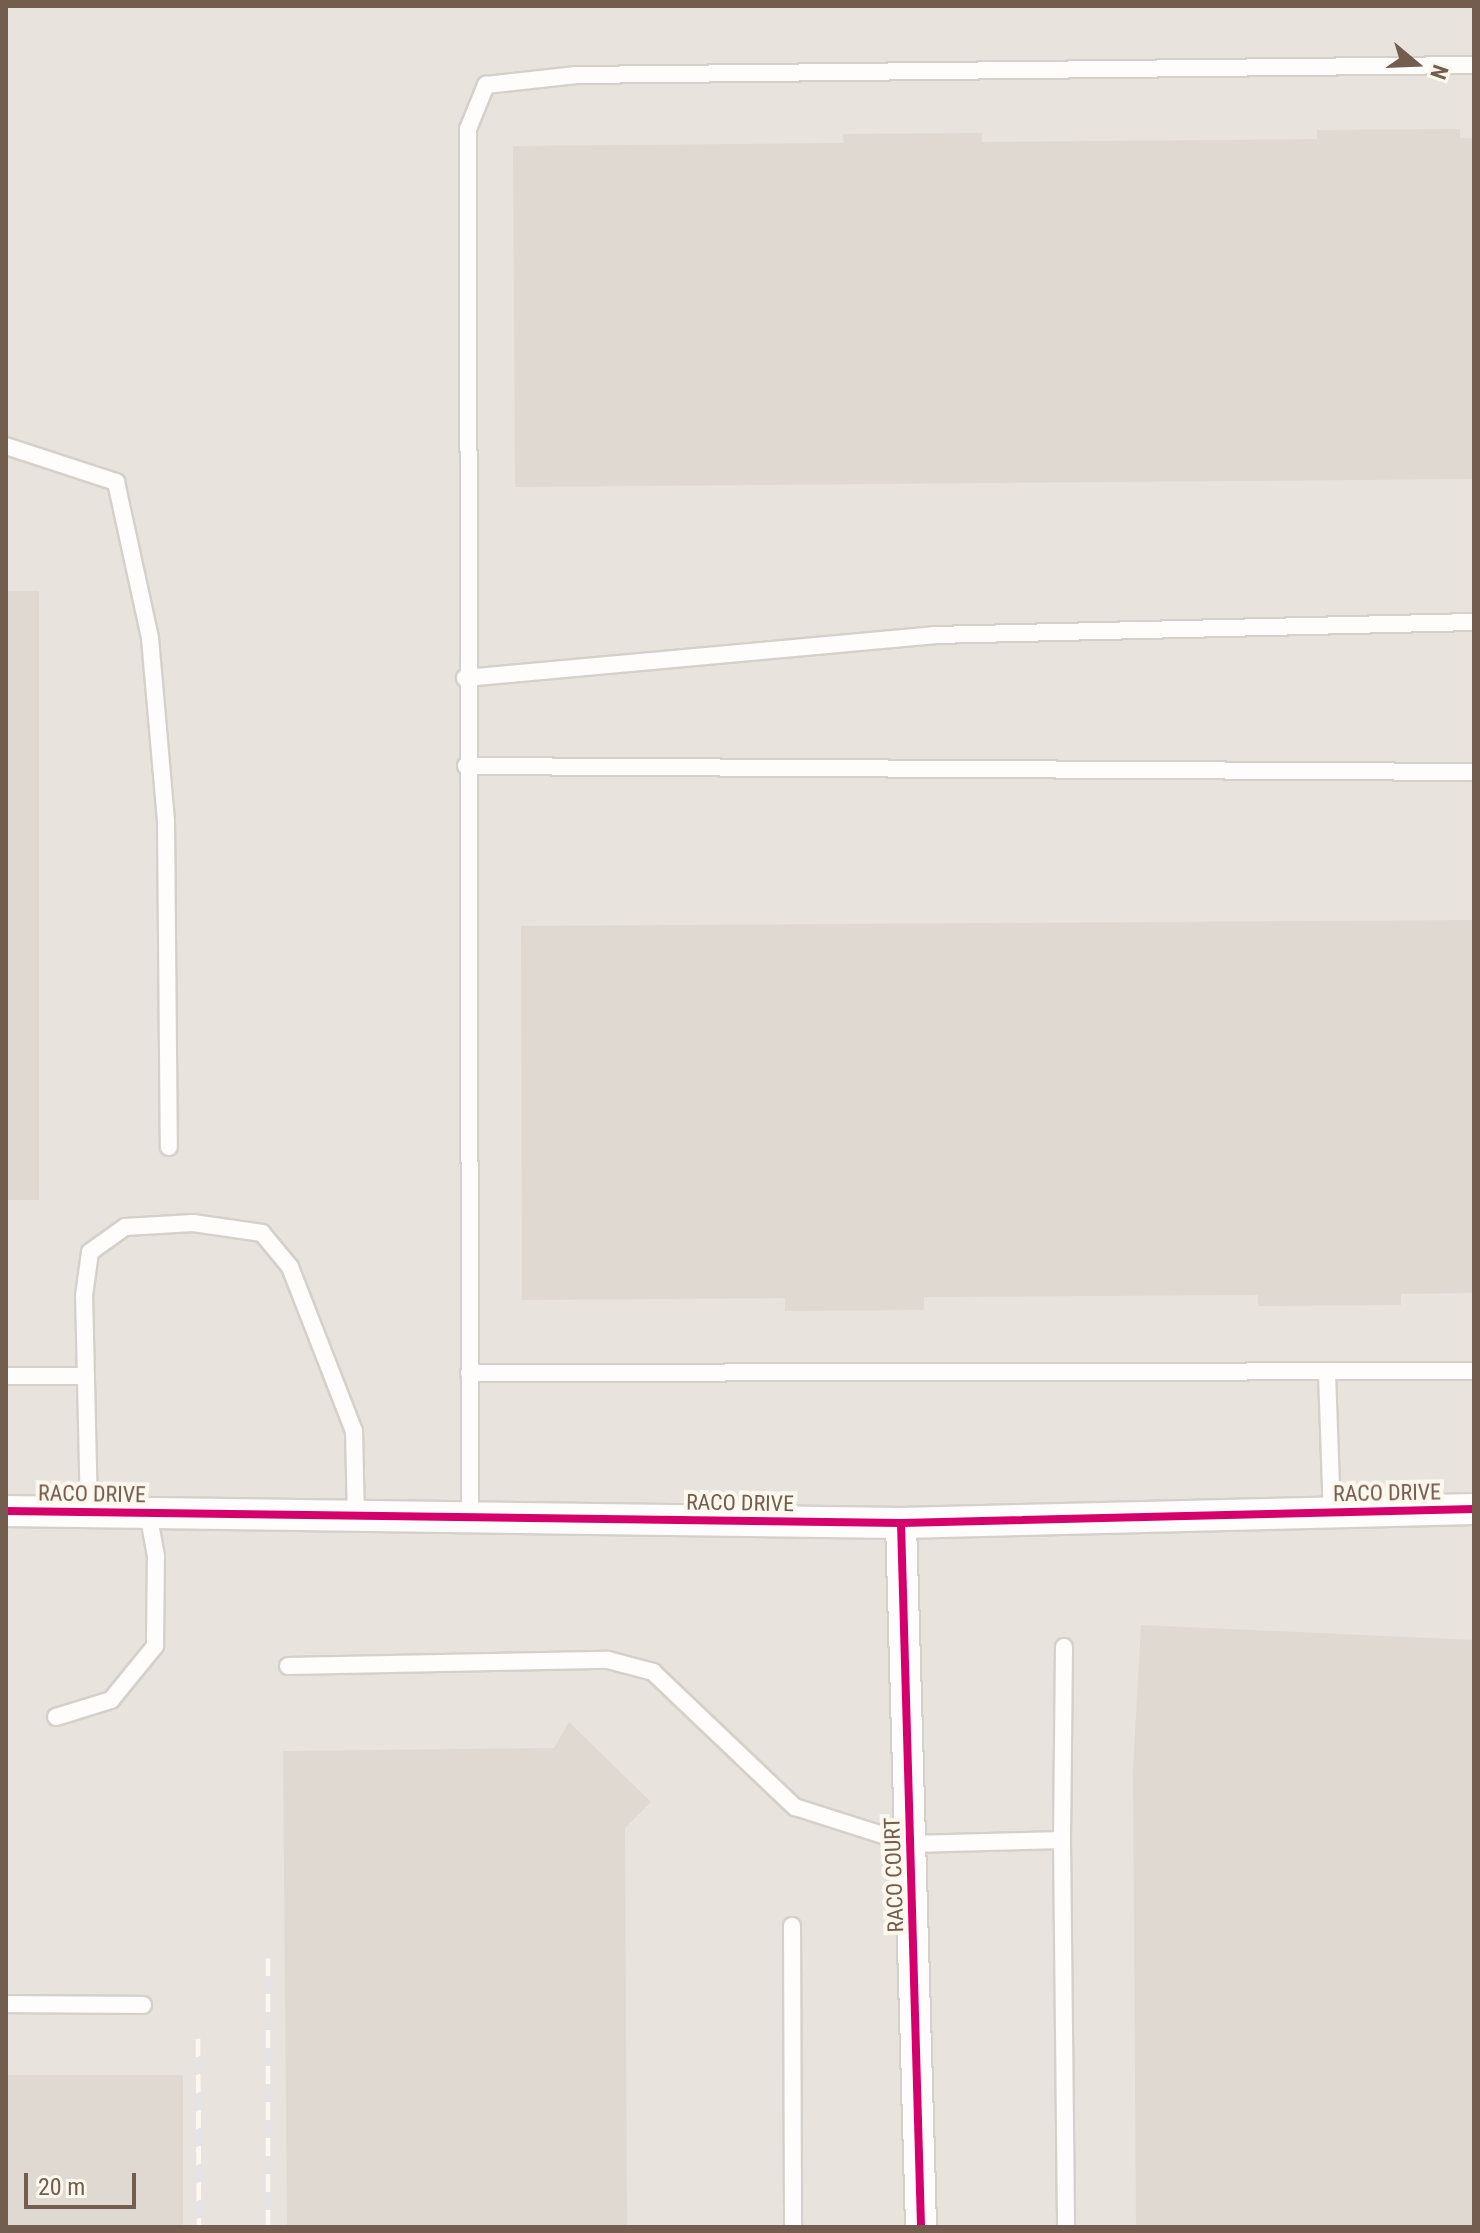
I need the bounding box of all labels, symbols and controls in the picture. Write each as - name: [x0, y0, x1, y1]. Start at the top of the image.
- north arrow: [1376, 24, 1456, 104]
- text: N: [1425, 62, 1453, 82]
- street label: RACO DRIVE: [1333, 1479, 1441, 1507]
- street label: RACO DRIVE: [38, 1480, 146, 1508]
- street label: RACO DRIVE: [686, 1489, 794, 1517]
- street label: RACO COURT: [879, 1817, 909, 1933]
- scale bar: [28, 2157, 140, 2207]
- text: 20 m: [38, 2173, 85, 2201]

